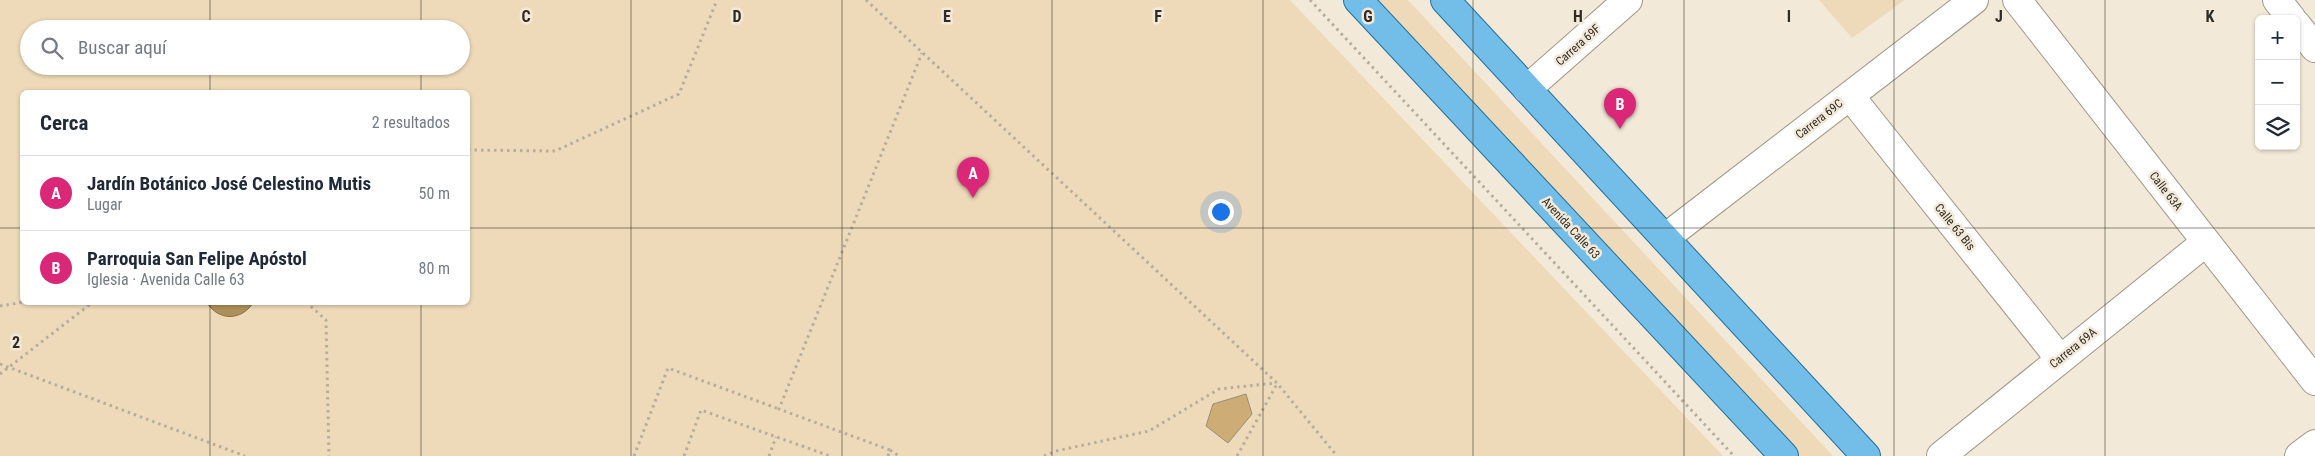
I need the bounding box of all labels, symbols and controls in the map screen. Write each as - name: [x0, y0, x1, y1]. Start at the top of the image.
- text: C: [521, 7, 531, 26]
- text: D: [732, 7, 742, 26]
- text: E: [943, 7, 951, 26]
- text: F: [1154, 7, 1162, 26]
- text: G: [1363, 7, 1373, 26]
- text: H: [1573, 7, 1583, 26]
- text: I: [1787, 7, 1791, 26]
- text: J: [1995, 7, 2003, 26]
- text: K: [2206, 7, 2215, 26]
- map controls: [2255, 15, 2300, 150]
- button: +: [2255, 15, 2300, 60]
- search box: [20, 20, 470, 75]
- street label: Carrera 69F: [1553, 21, 1603, 69]
- icon: search: [38, 34, 66, 62]
- text: Buscar aquí: [78, 36, 167, 59]
- button: −: [2255, 60, 2300, 105]
- pin: B: [1604, 88, 1636, 129]
- street label: Carrera 69C: [1793, 96, 1846, 142]
- button: layers: [2255, 105, 2300, 150]
- text: Cerca: [40, 111, 88, 135]
- text: 2 resultados: [372, 113, 450, 132]
- pin: A: [957, 157, 989, 198]
- street label: Calle 63A: [2147, 169, 2185, 213]
- text: Jardín Botánico José Celestino Mutis: [87, 172, 371, 195]
- text: A: [51, 184, 61, 203]
- text: 50 m: [418, 184, 450, 203]
- street label: Avenida Calle 63: [1539, 194, 1603, 262]
- text: Lugar: [87, 195, 122, 214]
- your location: [1208, 199, 1234, 225]
- street label: Calle 63 Bis: [1932, 201, 1978, 253]
- text: Parroquia San Felipe Apóstol: [87, 247, 307, 270]
- text: B: [52, 259, 60, 278]
- text: 80 m: [418, 259, 450, 278]
- text: Iglesia · Avenida Calle 63: [87, 270, 245, 289]
- street label: Carrera 69A: [2047, 325, 2099, 371]
- text: 2: [12, 333, 20, 352]

